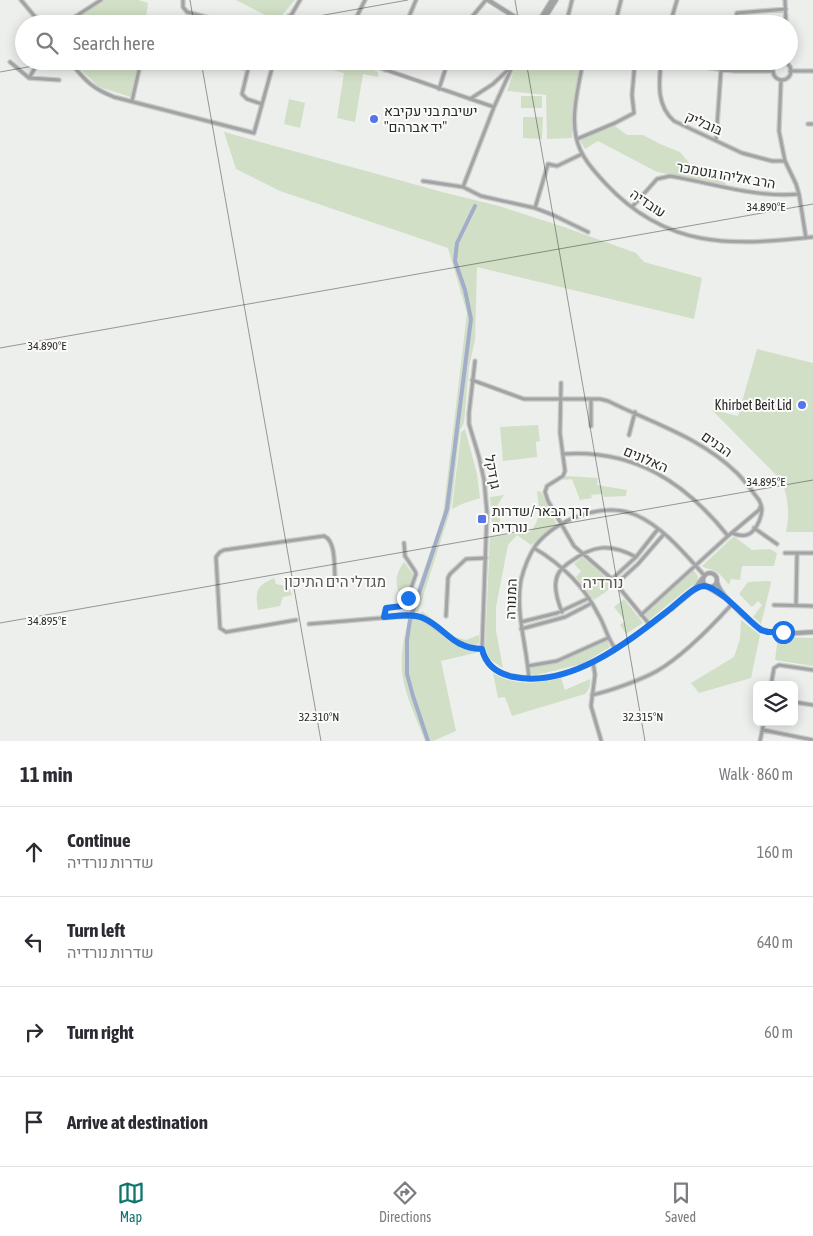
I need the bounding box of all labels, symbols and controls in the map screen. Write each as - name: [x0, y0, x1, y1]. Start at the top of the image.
- search box: [15, 15, 798, 70]
- icon: search: [33, 29, 61, 57]
- text: Search here: [73, 32, 155, 54]
- place label: ישיבת בני עקיבא "יד אברהם": [384, 103, 478, 135]
- street label: בובליק: [683, 108, 726, 138]
- marker: ישיבת בני עקיבא "יד אברהם": [368, 113, 380, 125]
- street label: הרב אליהו גוטמכר: [675, 158, 777, 192]
- street label: עובדיה: [627, 185, 669, 221]
- text: 34.890°E: [747, 200, 785, 214]
- text: 34.890°E: [28, 339, 66, 353]
- place label: Khirbet Beit Lid: [715, 397, 792, 413]
- marker: Khirbet Beit Lid: [796, 399, 808, 411]
- street label: הבנים: [699, 428, 735, 460]
- street label: האלונים: [621, 443, 671, 475]
- street label: גן דקל: [482, 454, 504, 490]
- text: 34.895°E: [747, 475, 785, 489]
- place label: דרך הבאר/שדרות נורדיה: [492, 503, 589, 535]
- marker: דרך הבאר/שדרות נורדיה: [476, 513, 488, 525]
- district label: מגדלי הים התיכון: [284, 573, 386, 590]
- district label: נורדיה: [583, 573, 623, 591]
- street label: המנורה: [502, 578, 520, 620]
- route end: [397, 587, 420, 610]
- text: 34.895°E: [28, 614, 66, 628]
- route start: [772, 621, 795, 644]
- map controls: [753, 681, 798, 726]
- button: layers: [753, 681, 798, 726]
- text: 32.310°N: [299, 710, 339, 724]
- text: 32.315°N: [623, 710, 663, 724]
- text: 11 min: [20, 762, 73, 786]
- text: Walk · 860 m: [719, 765, 793, 783]
- text: Continue: [67, 829, 131, 851]
- icon: ahead: [20, 838, 48, 866]
- text: 160 m: [757, 843, 793, 861]
- text: שדרות נורדיה: [67, 853, 154, 871]
- text: Turn left: [67, 919, 125, 941]
- icon: left: [20, 928, 48, 956]
- text: 640 m: [757, 933, 793, 951]
- text: שדרות נורדיה: [67, 943, 154, 961]
- icon: right: [20, 1018, 48, 1046]
- text: Turn right: [67, 1021, 134, 1043]
- text: 60 m: [764, 1023, 793, 1041]
- icon: arrive: [20, 1108, 48, 1136]
- text: Arrive at destination: [67, 1111, 208, 1133]
- tab: Map: [117, 1179, 145, 1225]
- tab: Directions: [379, 1179, 431, 1225]
- tab: Saved: [665, 1179, 696, 1225]

